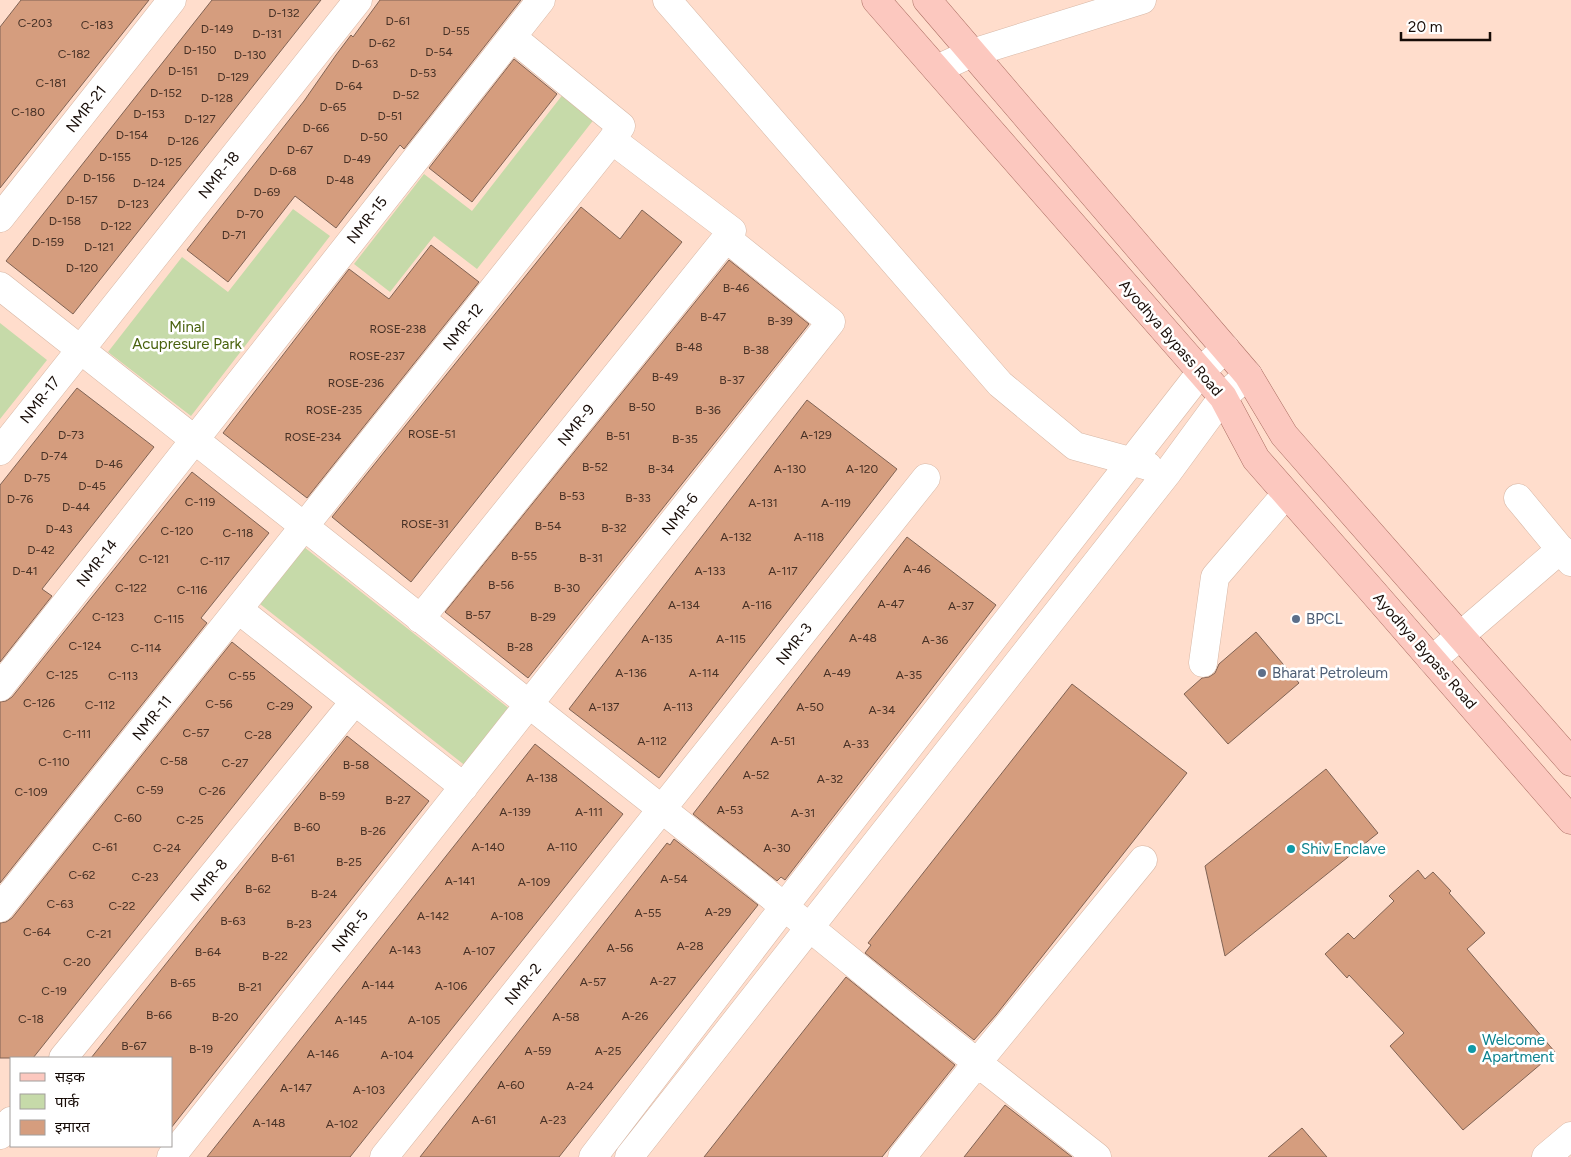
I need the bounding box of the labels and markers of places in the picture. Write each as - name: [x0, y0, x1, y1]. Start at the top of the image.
- place label: BPCL: [1306, 610, 1343, 628]
- marker: BPCL: [1290, 613, 1302, 625]
- place label: Bharat Petroleum: [1272, 664, 1388, 682]
- marker: Bharat Petroleum: [1256, 667, 1268, 679]
- place label: Shiv Enclave: [1301, 840, 1386, 858]
- marker: Shiv Enclave: [1285, 843, 1297, 855]
- place label: Welcome Apartment: [1482, 1031, 1555, 1066]
- marker: Welcome Apartment: [1466, 1043, 1478, 1055]

